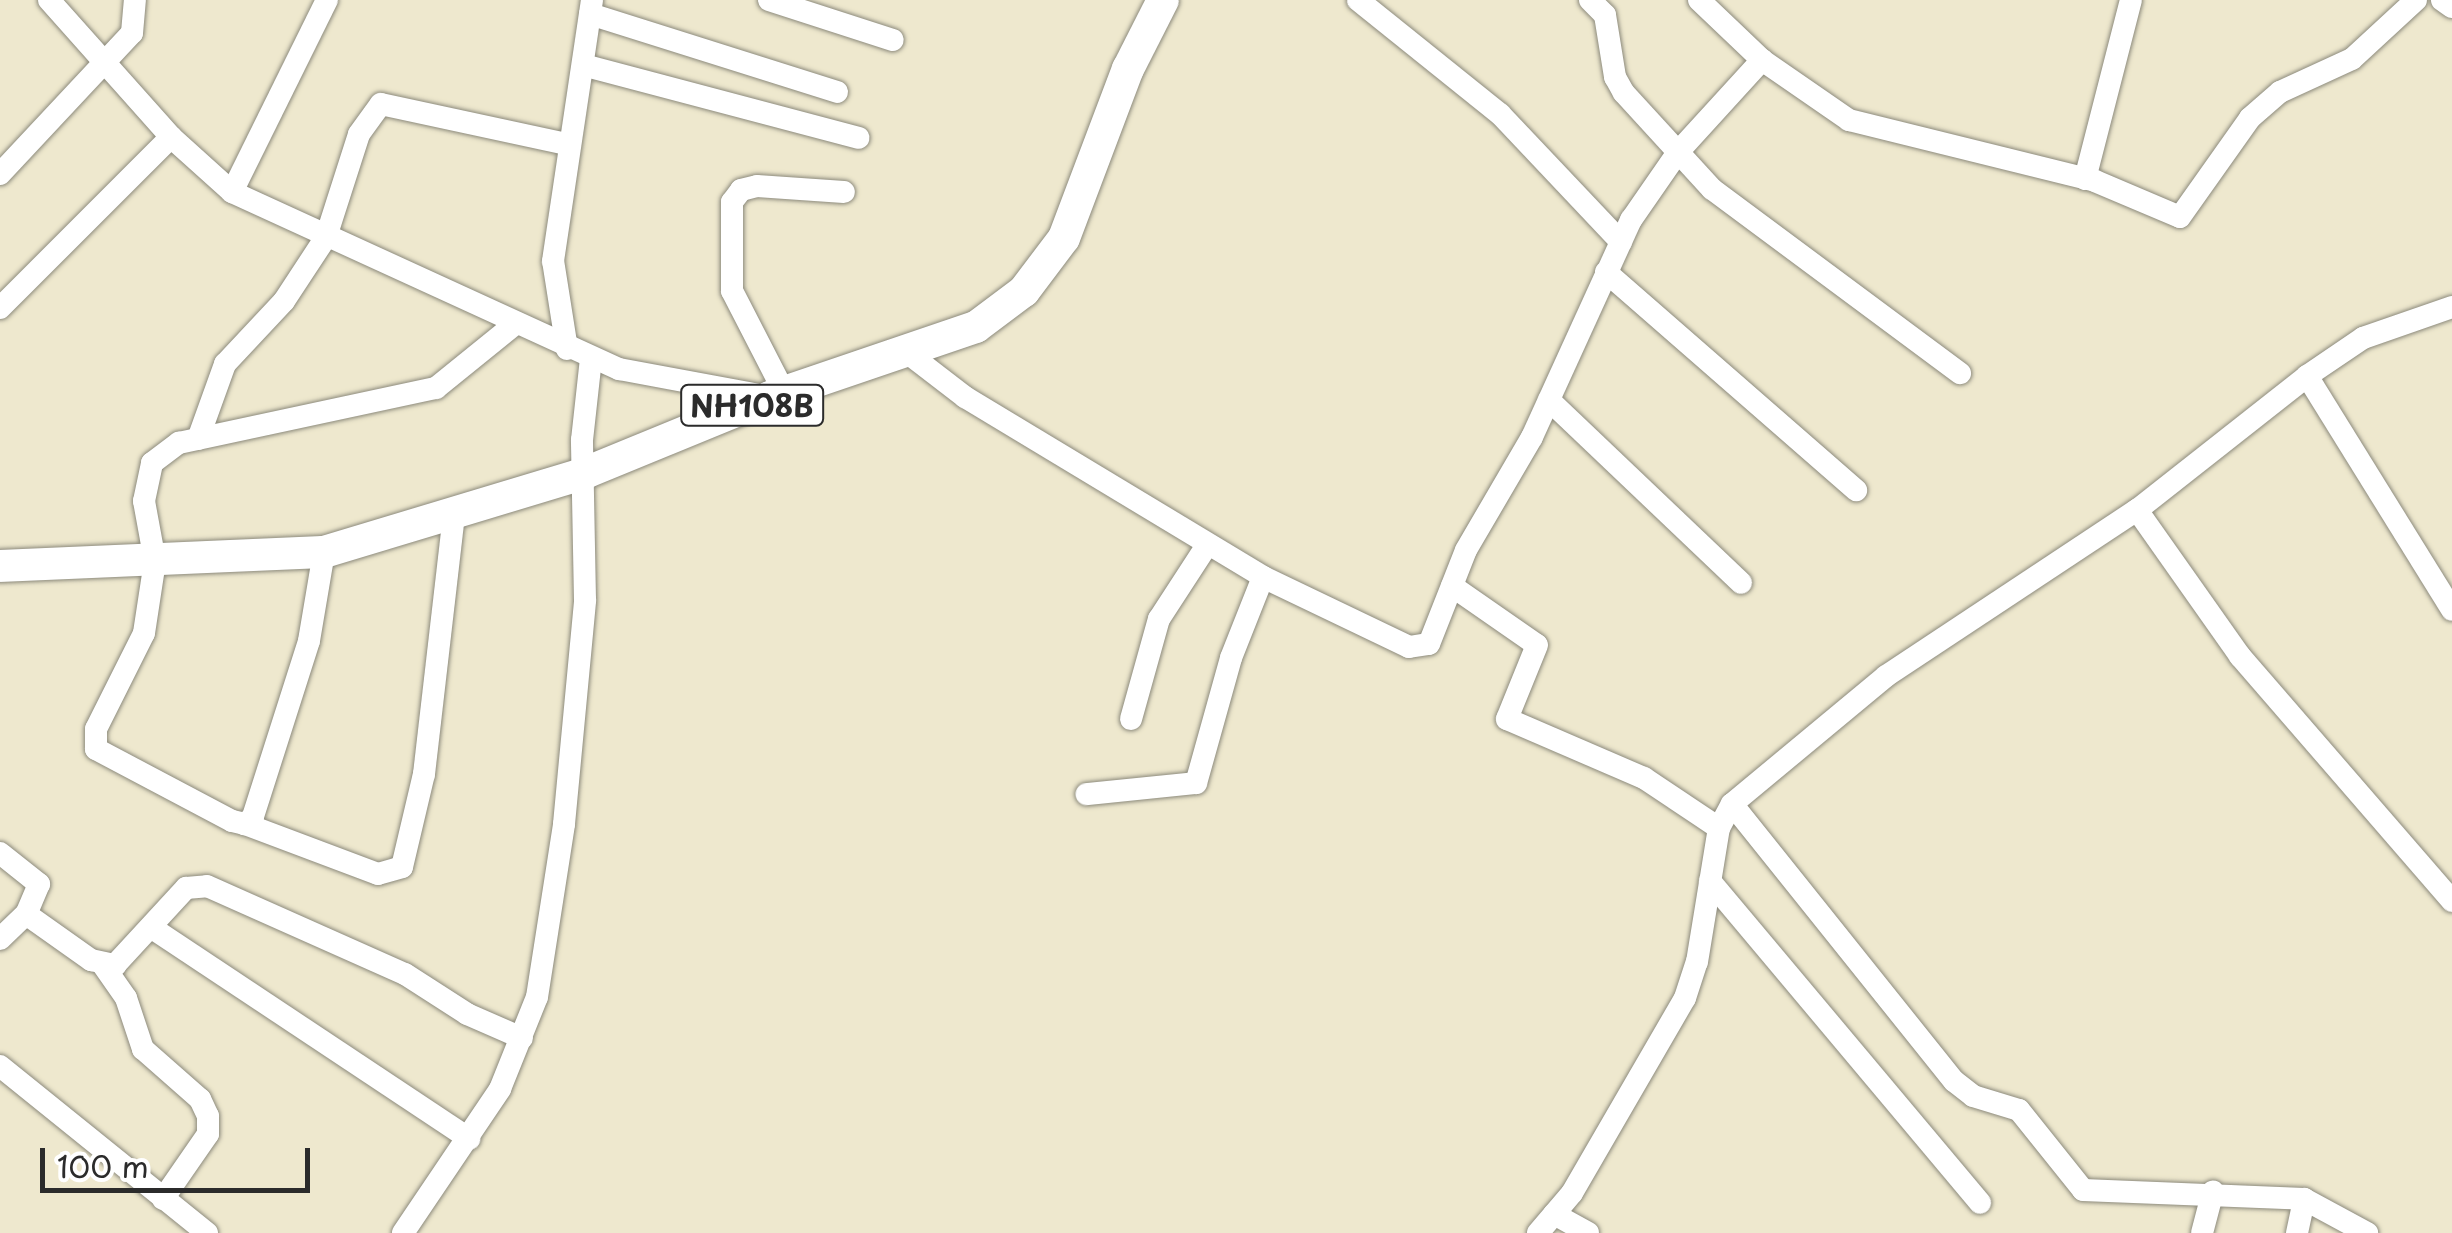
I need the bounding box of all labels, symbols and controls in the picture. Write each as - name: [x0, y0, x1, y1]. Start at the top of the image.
- road number: NH108B: [680, 380, 824, 430]
- scale bar: [45, 1128, 315, 1190]
- text: 100 m: [57, 1143, 149, 1188]

